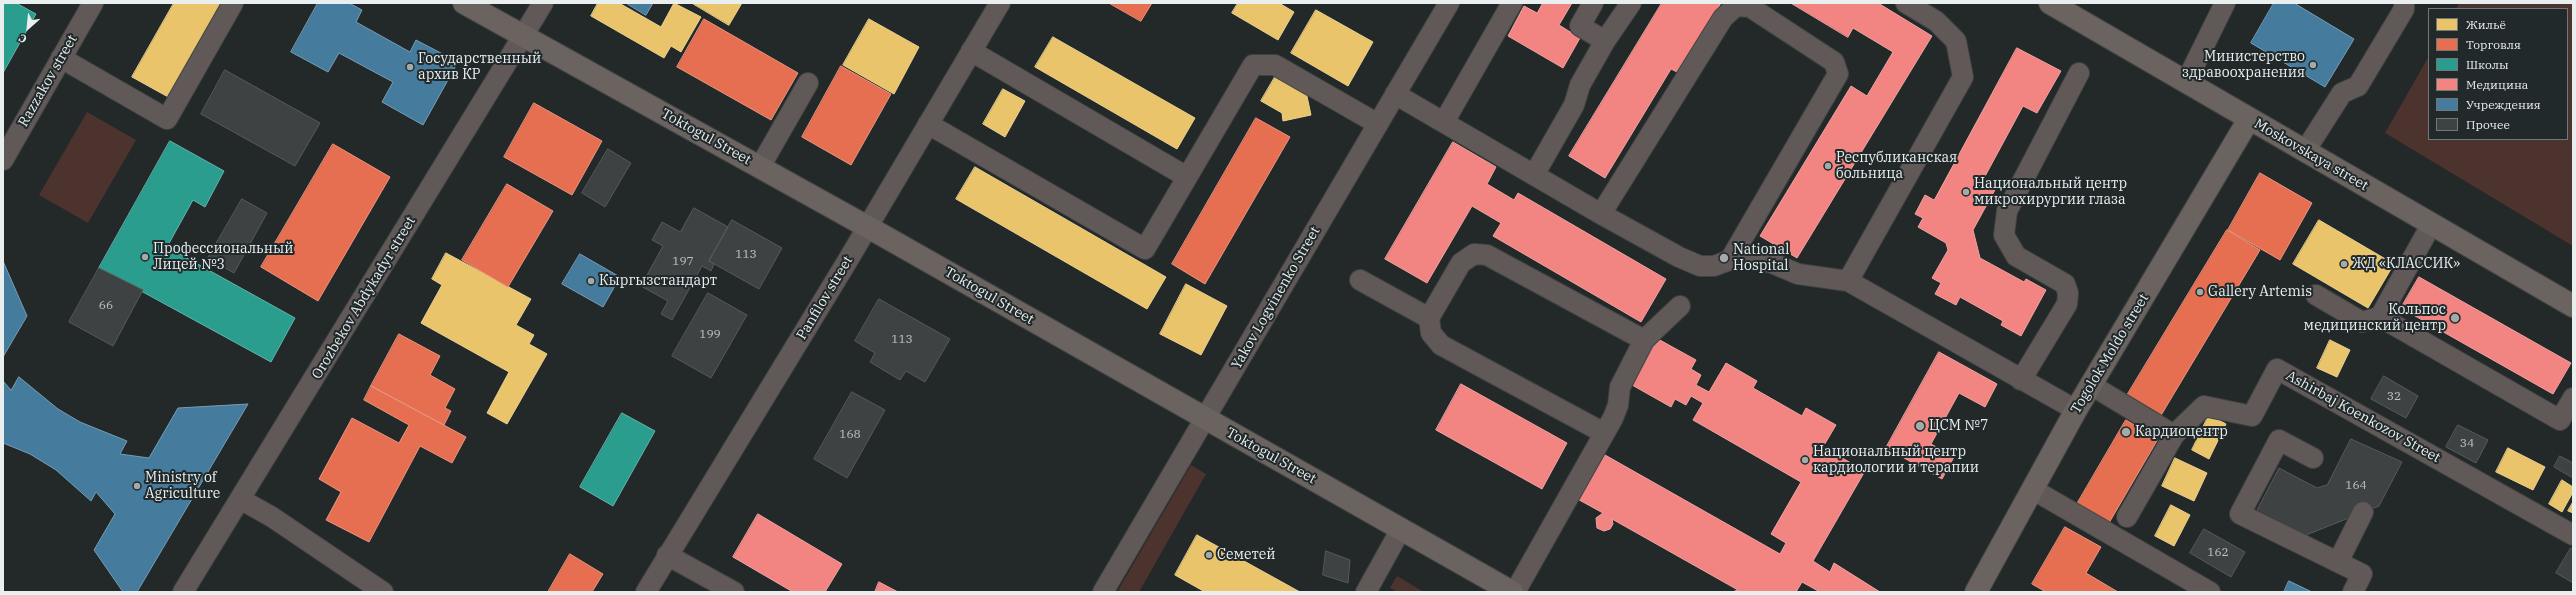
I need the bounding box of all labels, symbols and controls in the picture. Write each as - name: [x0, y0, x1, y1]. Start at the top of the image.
- north arrow: [8, 8, 48, 48]
- legend: [2428, 8, 2568, 140]
- text: Жильё: [2466, 17, 2506, 32]
- text: С: [16, 31, 29, 47]
- street label: Razzakov street: [15, 32, 81, 130]
- text: Торговля: [2466, 37, 2521, 52]
- place label: Министерство здравоохранения: [2182, 49, 2305, 82]
- place label: Государственный архив КР: [418, 51, 541, 84]
- text: Школы: [2466, 57, 2509, 72]
- marker: Министерство здравоохранения: [2308, 60, 2318, 70]
- marker: Государственный архив КР: [405, 62, 415, 72]
- text: Медицина: [2466, 77, 2528, 92]
- text: Учреждения: [2466, 97, 2541, 112]
- street label: Toktogul Street: [658, 105, 754, 169]
- street label: Moskovskaya street: [2251, 116, 2371, 194]
- text: Прочее: [2466, 117, 2510, 132]
- place label: Республиканская больница: [1836, 150, 1957, 182]
- marker: Республиканская больница: [1823, 161, 1833, 171]
- place label: Национальный центр микрохирургии глаза: [1974, 176, 2127, 208]
- marker: Национальный центр микрохирургии глаза: [1961, 187, 1971, 197]
- street label: Orozbekov Abdykadyr street: [309, 214, 419, 382]
- street label: Yakov Logvinenko Street: [1228, 224, 1324, 372]
- place label: Профессиональный Лицей №3: [153, 241, 293, 274]
- place label: National Hospital: [1733, 242, 1789, 274]
- house number: 113: [735, 248, 757, 262]
- marker: Профессиональный Лицей №3: [140, 252, 150, 262]
- marker: National Hospital: [1718, 252, 1730, 264]
- street label: Panfilov street: [793, 253, 857, 343]
- house number: 197: [672, 255, 694, 269]
- place label: ЖД «КЛАССИК»: [2352, 256, 2460, 272]
- marker: ЖД «КЛАССИК»: [2339, 259, 2349, 269]
- street label: Toktogul Street: [941, 264, 1037, 328]
- place label: Кыргызстандарт: [599, 273, 717, 289]
- marker: Кыргызстандарт: [586, 276, 596, 286]
- place label: Gallery Artemis: [2208, 284, 2312, 300]
- marker: Gallery Artemis: [2195, 287, 2205, 297]
- street label: Togolok Moldo street: [2067, 291, 2153, 417]
- house number: 66: [99, 299, 113, 313]
- place label: Кольпос медицинский центр: [2304, 302, 2446, 334]
- marker: Кольпос медицинский центр: [2449, 312, 2461, 324]
- house number: 199: [699, 328, 721, 342]
- house number: 113: [891, 333, 913, 347]
- street label: Ashirbaj Koenkozov Street: [2283, 367, 2443, 467]
- house number: 32: [2387, 390, 2401, 404]
- place label: ЦСМ №7: [1929, 418, 1988, 434]
- marker: ЦСМ №7: [1914, 420, 1926, 432]
- street label: Toktogul Street: [1223, 424, 1319, 488]
- place label: Кардиоцентр: [2135, 424, 2228, 440]
- marker: Кардиоцентр: [2120, 426, 2132, 438]
- house number: 168: [839, 428, 861, 442]
- house number: 34: [2460, 437, 2474, 451]
- place label: Национальный центр кардиологии и терапии: [1813, 444, 1979, 476]
- marker: Национальный центр кардиологии и терапии: [1800, 455, 1810, 465]
- place label: Ministry of Agriculture: [145, 470, 220, 502]
- house number: 164: [2345, 479, 2367, 493]
- marker: Ministry of Agriculture: [132, 481, 142, 491]
- house number: 162: [2207, 546, 2229, 560]
- place label: Семетей: [1217, 547, 1276, 563]
- marker: Семетей: [1204, 550, 1214, 560]

